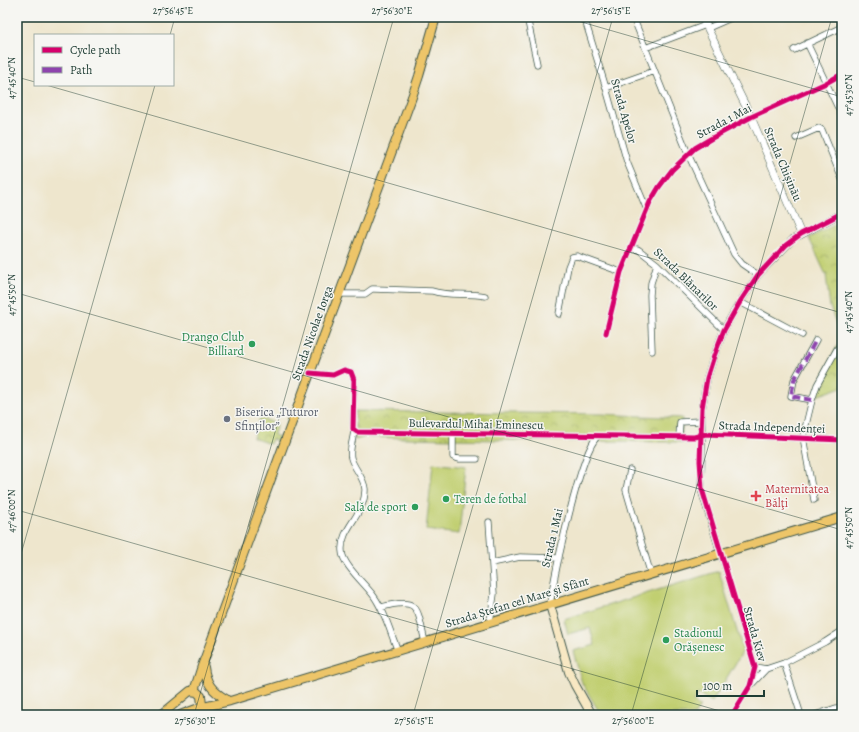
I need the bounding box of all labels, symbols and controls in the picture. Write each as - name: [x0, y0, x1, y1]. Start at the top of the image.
- text: 27°56'45"E: [153, 4, 193, 17]
- text: 27°56'30"E: [371, 4, 413, 17]
- text: 27°56'15"E: [591, 4, 631, 17]
- legend: [34, 34, 174, 86]
- text: Cycle path: [70, 42, 121, 58]
- text: 47°45'40"N: [5, 57, 18, 99]
- text: Path: [70, 62, 93, 78]
- text: 47°45'30"N: [842, 74, 855, 116]
- street label: Strada Apelor: [607, 77, 641, 146]
- street label: Strada 1 Mai: [694, 100, 754, 142]
- street label: Strada Chișinău: [760, 125, 806, 204]
- street label: Strada Blănarilor: [650, 244, 722, 314]
- text: 47°45'50"N: [5, 274, 18, 316]
- street label: Strada Nicolae Iorga: [287, 283, 337, 383]
- text: 47°45'40"N: [842, 291, 855, 333]
- place label: Drango Club Billiard: [182, 329, 245, 359]
- marker: Drango Club Billiard: [247, 339, 257, 349]
- place label: Biserica „Tuturor Sfinților”: [235, 404, 319, 434]
- marker: Biserica „Tuturor Sfinților”: [222, 414, 232, 424]
- street label: Bulevardul Mihai Eminescu: [408, 415, 544, 433]
- street label: Strada Independenței: [718, 417, 826, 437]
- place label: Maternitatea Bălţi: [765, 481, 829, 511]
- text: 47°46'00"N: [5, 489, 18, 533]
- marker: Maternitatea Bălţi: [750, 490, 762, 502]
- place label: Teren de fotbal: [454, 491, 527, 507]
- marker: Teren de fotbal: [441, 494, 451, 504]
- place label: Sală de sport: [345, 499, 407, 515]
- marker: Sală de sport: [410, 502, 420, 512]
- street label: Strada 1 Mai: [537, 507, 567, 569]
- text: 47°45'50"N: [842, 507, 855, 549]
- street label: Strada Ștefan cel Mare și Sfânt: [443, 573, 591, 631]
- street label: Strada Kiev: [740, 605, 771, 664]
- place label: Stadionul Orășenesc: [674, 625, 724, 655]
- marker: Stadionul Orășenesc: [661, 635, 671, 645]
- scale bar: [697, 672, 764, 698]
- text: 100 m: [703, 678, 732, 694]
- text: 27°56'30"E: [174, 714, 216, 727]
- text: 27°56'15"E: [394, 714, 434, 727]
- text: 27°56'00"E: [612, 714, 654, 727]

